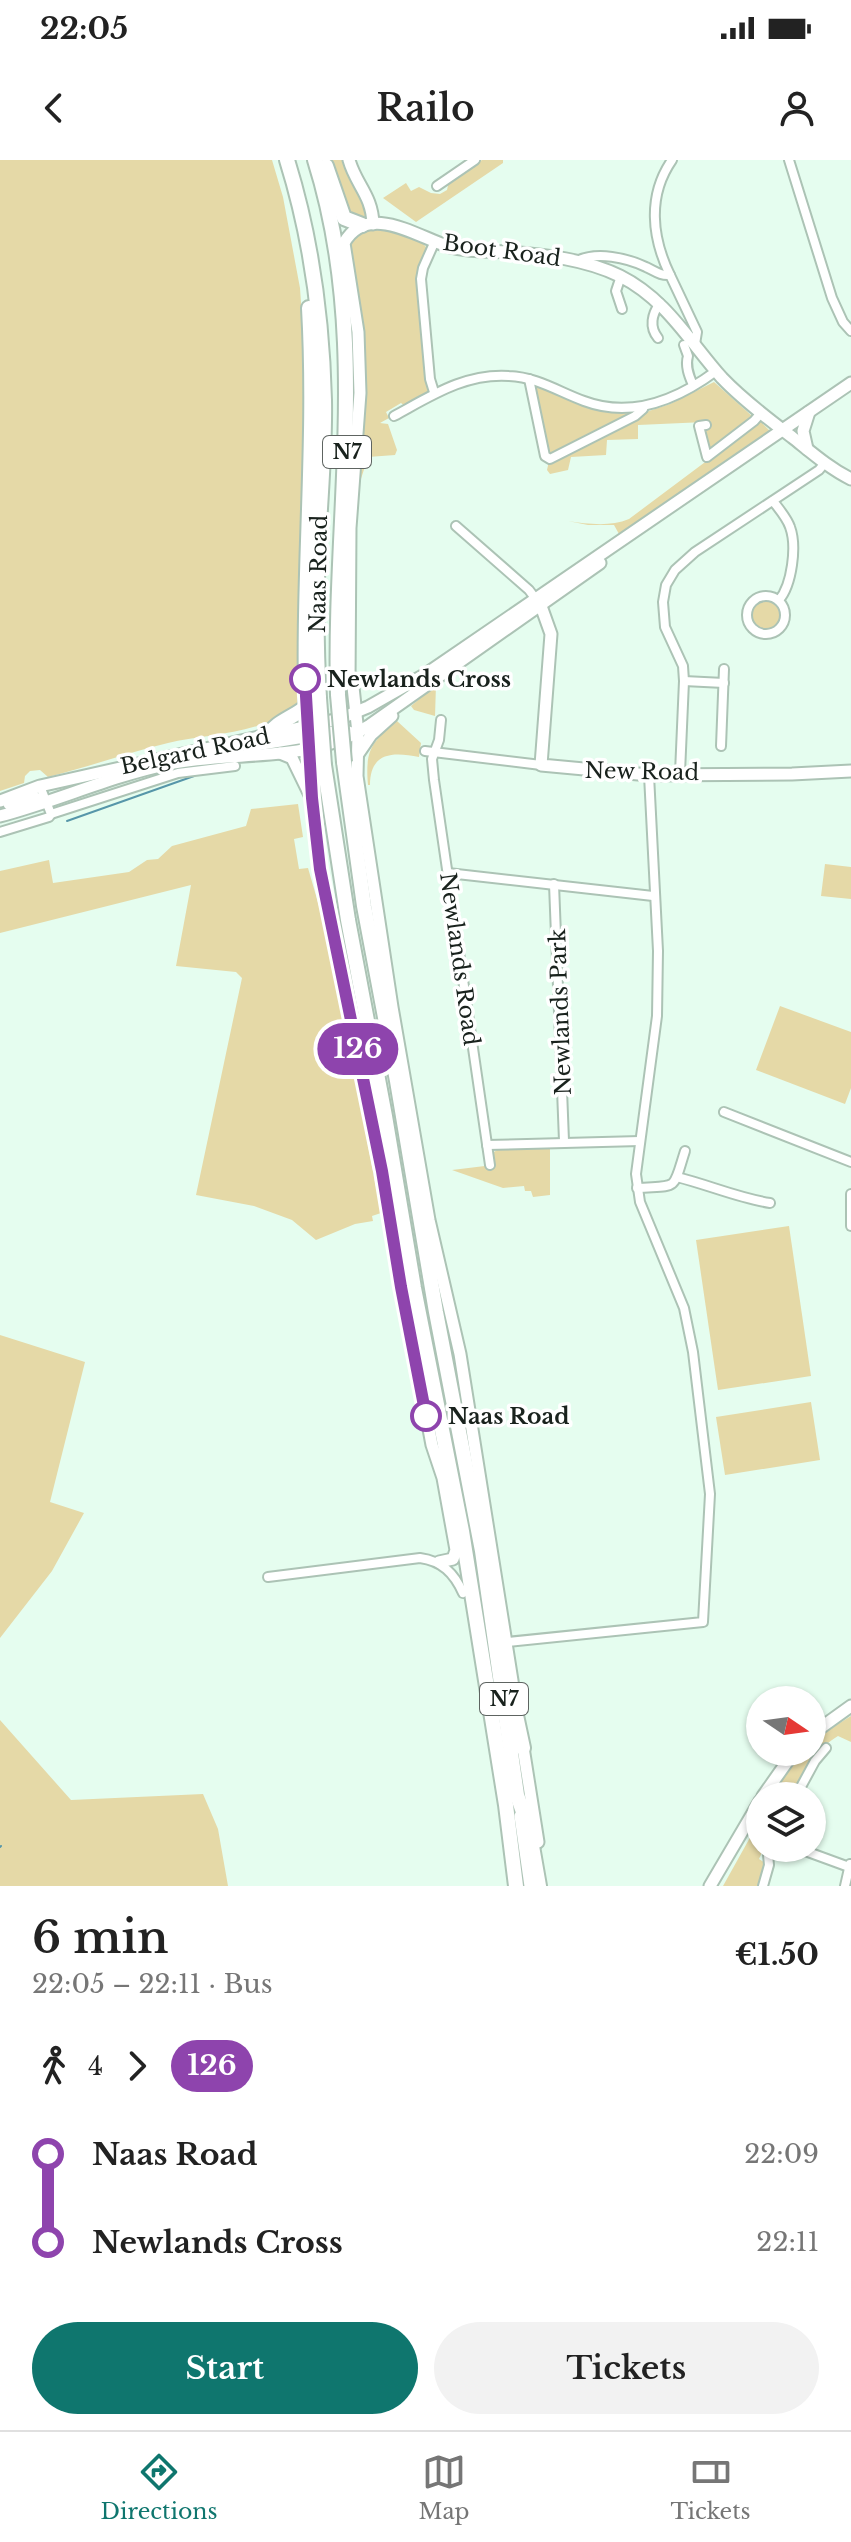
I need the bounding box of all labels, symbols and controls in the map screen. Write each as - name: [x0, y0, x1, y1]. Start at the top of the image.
- text: 22:05: [40, 10, 128, 47]
- icon: back: [32, 86, 76, 130]
- text: Railo: [376, 86, 475, 131]
- icon: person: [775, 86, 819, 130]
- street label: Boot Road: [441, 229, 563, 272]
- road number: N7: [323, 436, 371, 468]
- street label: Naas Road: [304, 515, 333, 633]
- marker: Newlands Cross: [290, 664, 320, 694]
- place label: Newlands Cross: [327, 666, 511, 693]
- street label: Belgard Road: [118, 722, 272, 780]
- street label: New Road: [585, 757, 700, 786]
- street label: Newlands Road: [434, 871, 485, 1047]
- street label: Newlands Park: [544, 928, 577, 1096]
- line badge: 126: [312, 1023, 404, 1075]
- text: 126: [333, 1031, 383, 1066]
- marker: Naas Road: [411, 1401, 441, 1431]
- place label: Naas Road: [448, 1403, 569, 1430]
- road number: N7: [480, 1683, 528, 1715]
- north arrow: [746, 1686, 826, 1766]
- map controls: [746, 1686, 826, 1862]
- button: layers: [746, 1782, 826, 1862]
- text: 6 min: [32, 1910, 169, 1965]
- text: €1.50: [735, 1936, 819, 1973]
- text: 22:05 – 22:11 · Bus: [32, 1968, 273, 2000]
- icon: walk: [32, 2044, 76, 2088]
- icon: forward: [115, 2044, 159, 2088]
- text: 126: [187, 2048, 237, 2083]
- text: 4: [88, 2050, 103, 2082]
- text: Naas Road: [92, 2136, 258, 2173]
- text: 22:09: [744, 2138, 819, 2170]
- text: Newlands Cross: [92, 2224, 343, 2261]
- text: 22:11: [756, 2226, 819, 2258]
- button: Start: [32, 2322, 418, 2414]
- button: Tickets: [434, 2322, 819, 2414]
- tab: Directions: [101, 2450, 217, 2525]
- tab: Map: [418, 2450, 470, 2525]
- tab: Tickets: [671, 2450, 751, 2525]

